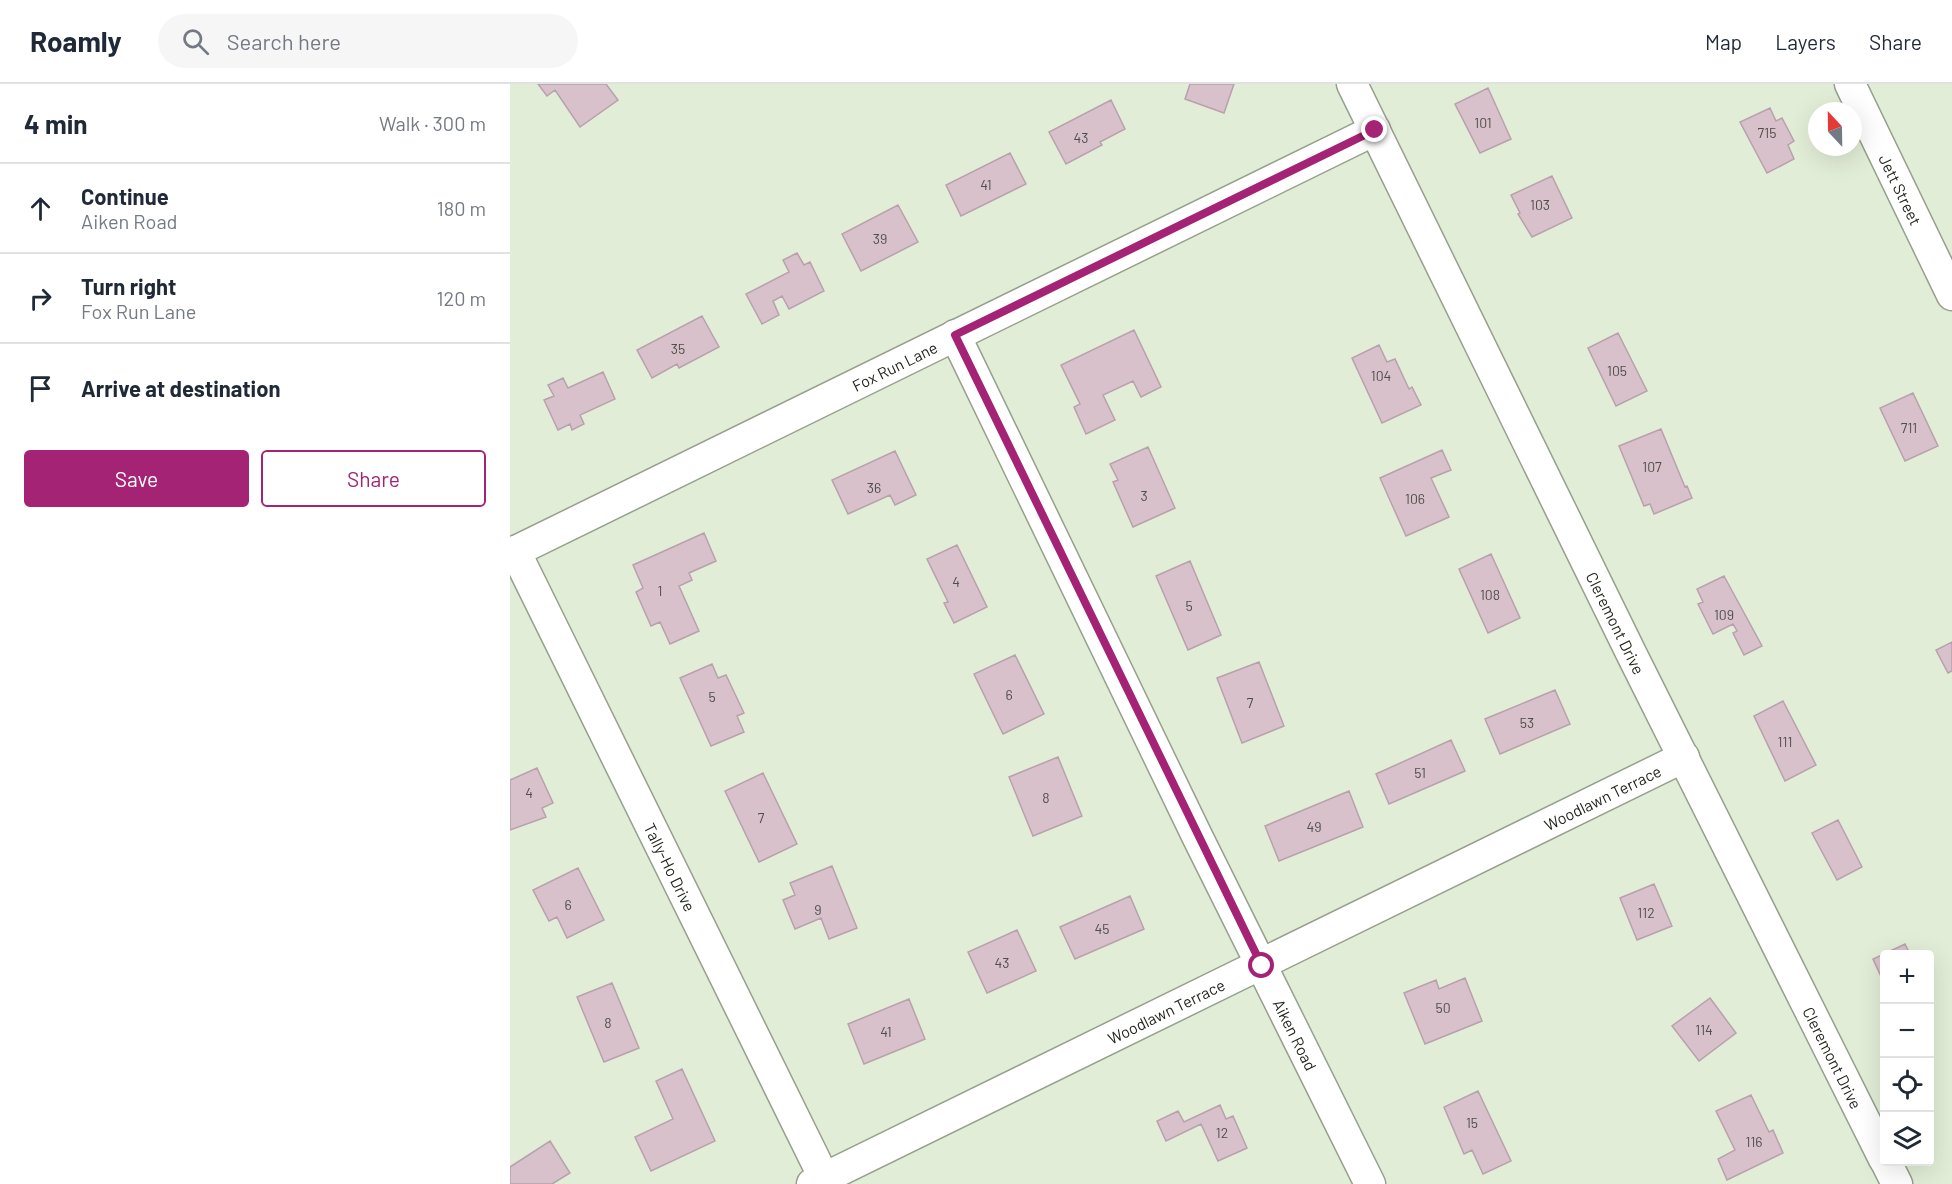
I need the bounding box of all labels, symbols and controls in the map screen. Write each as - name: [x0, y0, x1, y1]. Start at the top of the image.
- search box: [158, 14, 578, 68]
- text: Roamly: [30, 24, 122, 58]
- icon: search: [179, 25, 212, 58]
- text: Search here: [227, 28, 341, 54]
- text: Map: [1705, 29, 1742, 54]
- text: Layers: [1775, 29, 1836, 54]
- text: Share: [1869, 29, 1922, 54]
- north arrow: [1808, 102, 1862, 156]
- text: 4 min: [24, 108, 88, 139]
- text: Walk · 300 m: [379, 111, 486, 135]
- house number: 101: [1474, 114, 1492, 131]
- route end: [1361, 116, 1387, 142]
- house number: 715: [1758, 124, 1776, 141]
- house number: 43: [1074, 129, 1088, 146]
- street label: Jett Street: [1876, 151, 1926, 228]
- house number: 41: [980, 176, 992, 193]
- text: Continue: [81, 183, 169, 209]
- icon: ahead: [24, 192, 57, 225]
- text: 180 m: [437, 196, 486, 220]
- house number: 103: [1530, 196, 1550, 213]
- text: Aiken Road: [81, 209, 178, 233]
- house number: 39: [873, 230, 887, 247]
- text: Turn right: [81, 273, 176, 299]
- icon: right: [24, 282, 57, 315]
- text: 120 m: [436, 286, 486, 310]
- text: Fox Run Lane: [81, 299, 196, 323]
- street label: Fox Run Lane: [849, 337, 940, 394]
- house number: 35: [671, 340, 685, 357]
- house number: 105: [1607, 362, 1627, 379]
- house number: 104: [1371, 367, 1391, 384]
- icon: arrive: [24, 372, 57, 405]
- text: Arrive at destination: [81, 375, 280, 401]
- house number: 711: [1901, 419, 1917, 436]
- button: Save: [24, 450, 249, 507]
- button: Share: [261, 450, 486, 507]
- house number: 107: [1642, 458, 1662, 475]
- house number: 36: [867, 479, 881, 496]
- house number: 3: [1140, 487, 1148, 504]
- house number: 106: [1405, 490, 1425, 507]
- street label: Cleremont Drive: [1583, 569, 1649, 677]
- house number: 4: [952, 573, 960, 590]
- house number: 1: [658, 582, 662, 599]
- house number: 108: [1480, 586, 1500, 603]
- house number: 5: [1185, 597, 1193, 614]
- house number: 109: [1714, 606, 1734, 623]
- house number: 6: [1005, 686, 1013, 703]
- house number: 5: [708, 688, 716, 705]
- house number: 7: [1247, 694, 1254, 711]
- house number: 53: [1520, 714, 1534, 731]
- house number: 111: [1778, 733, 1792, 750]
- street label: Woodlawn Terrace: [1541, 760, 1664, 834]
- house number: 51: [1414, 764, 1426, 781]
- house number: 4: [525, 784, 533, 801]
- house number: 8: [1042, 789, 1050, 806]
- house number: 7: [758, 809, 765, 826]
- house number: 49: [1306, 818, 1322, 835]
- street label: Tally-Ho Drive: [641, 820, 700, 914]
- house number: 6: [564, 896, 572, 913]
- house number: 9: [814, 901, 822, 918]
- house number: 112: [1637, 904, 1655, 921]
- house number: 45: [1095, 920, 1109, 937]
- map controls: [1880, 950, 1934, 1166]
- button: +: [1880, 950, 1934, 1004]
- route start: [1248, 952, 1274, 978]
- house number: 43: [995, 954, 1009, 971]
- street label: Woodlawn Terrace: [1104, 974, 1227, 1047]
- street label: Aiken Road: [1270, 996, 1321, 1073]
- house number: 50: [1435, 999, 1451, 1016]
- street label: Cleremont Drive: [1800, 1003, 1867, 1112]
- button: −: [1880, 1004, 1934, 1058]
- house number: 8: [604, 1014, 612, 1031]
- house number: 114: [1695, 1021, 1713, 1038]
- house number: 41: [880, 1023, 892, 1040]
- button: locate: [1880, 1058, 1934, 1112]
- button: layers: [1880, 1112, 1934, 1166]
- house number: 15: [1466, 1114, 1478, 1131]
- house number: 12: [1216, 1124, 1228, 1141]
- house number: 116: [1745, 1133, 1763, 1150]

